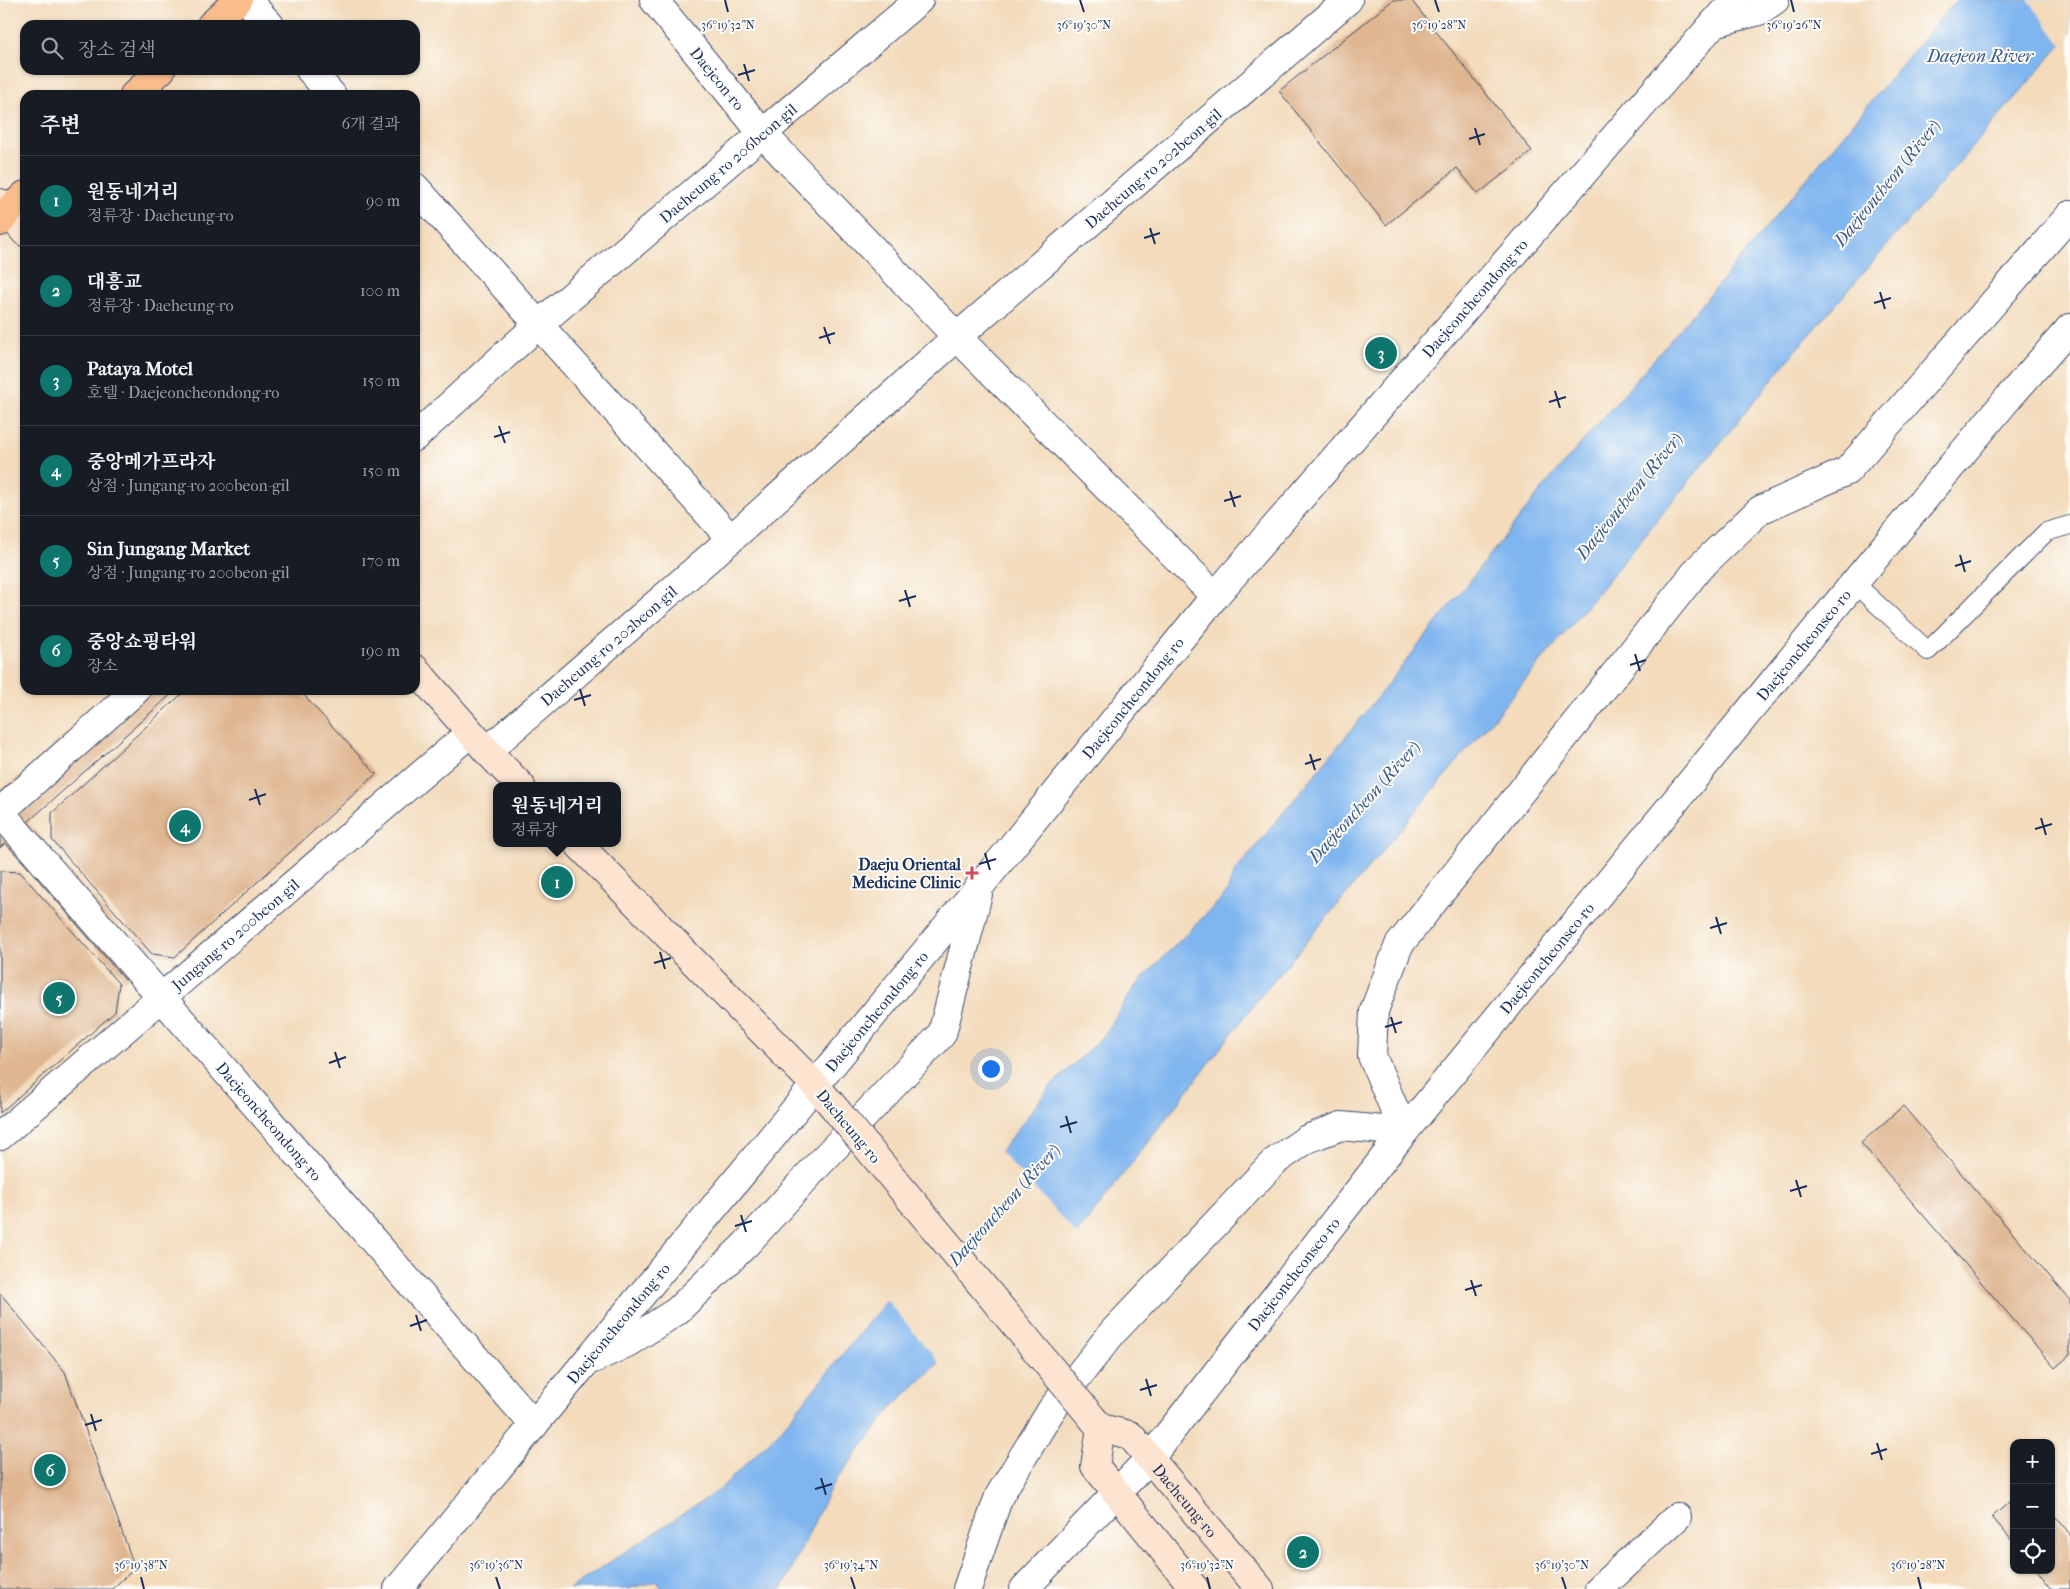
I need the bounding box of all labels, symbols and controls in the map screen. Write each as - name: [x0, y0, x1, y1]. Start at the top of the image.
- text: 36°19'32"N: [701, 18, 755, 32]
- text: 36°19'30"N: [1057, 18, 1111, 32]
- text: 36°19'28"N: [1412, 18, 1466, 32]
- text: 36°19'26"N: [1766, 18, 1822, 32]
- search box: [20, 20, 420, 75]
- icon: search: [38, 34, 66, 62]
- text: 장소 검색: [78, 39, 156, 61]
- street label: Daejeon-ro: [686, 43, 749, 114]
- water label: Daejeon River: [1926, 46, 2035, 67]
- street label: Daeheung-ro 206beon-gil: [656, 99, 801, 227]
- street label: Daeheung-ro 202beon-gil: [1081, 104, 1226, 233]
- text: 주변: [40, 113, 81, 137]
- text: 6개 결과: [342, 114, 400, 133]
- water label: Daejeoncheon (River): [1829, 116, 1945, 252]
- text: 원동네거리: [87, 181, 179, 203]
- text: 1: [53, 191, 59, 210]
- text: 90 m: [366, 191, 400, 210]
- text: 정류장 · Daeheung-ro: [87, 206, 234, 225]
- street label: Daejeoncheondong-ro: [1418, 235, 1532, 362]
- text: 대흥교: [87, 271, 142, 293]
- text: 2: [52, 281, 60, 300]
- text: 100 m: [360, 281, 400, 300]
- text: 정류장 · Daeheung-ro: [87, 296, 234, 315]
- pin: 3: [1365, 334, 1397, 372]
- text: Pataya Motel: [87, 358, 193, 380]
- text: 3: [53, 371, 59, 390]
- text: 150 m: [362, 371, 400, 390]
- text: 호텔 · Daejeoncheondong-ro: [87, 383, 279, 402]
- water label: Daejeoncheon (River): [1571, 429, 1687, 565]
- text: 중앙메가프라자: [87, 451, 215, 473]
- text: 4: [51, 461, 61, 480]
- text: 150 m: [362, 461, 400, 480]
- text: 상점 · Jungang-ro 200beon-gil: [87, 476, 290, 495]
- text: Sin Jungang Market: [87, 538, 250, 560]
- text: 5: [53, 551, 59, 570]
- text: 170 m: [361, 551, 400, 570]
- text: 상점 · Jungang-ro 200beon-gil: [87, 563, 290, 582]
- street label: Daeheung-ro 202beon-gil: [537, 581, 681, 710]
- street label: Daejeoncheonseo-ro: [1752, 585, 1855, 705]
- text: 중앙쇼핑타워: [87, 631, 197, 653]
- street label: Daejeoncheondong-ro: [1078, 633, 1188, 763]
- text: 6: [52, 641, 60, 660]
- text: 190 m: [360, 641, 400, 660]
- text: 장소: [87, 656, 118, 675]
- water label: Daejeoncheon (River): [1303, 737, 1425, 868]
- popup: [493, 782, 621, 847]
- text: 원동네거리: [511, 795, 603, 817]
- pin: 4: [169, 807, 201, 845]
- text: 정류장: [511, 820, 557, 839]
- place label: Daeju Oriental Medicine Clinic: [851, 855, 962, 892]
- pin: 1: [541, 863, 573, 901]
- marker: Daeju Oriental Medicine Clinic: [965, 866, 979, 880]
- street label: Jungang-ro 200beon-gil: [167, 874, 304, 996]
- street label: Daejeoncheonseo-ro: [1496, 899, 1598, 1018]
- street label: Daejeoncheondong-ro: [821, 947, 932, 1076]
- pin: 5: [43, 979, 75, 1017]
- your location: [978, 1056, 1004, 1082]
- street label: Daejeoncheondong-ro: [212, 1058, 326, 1185]
- street label: Daeheung-ro: [812, 1086, 885, 1167]
- water label: Daejeoncheon (River): [943, 1140, 1065, 1271]
- street label: Daejeoncheonseo-ro: [1244, 1214, 1344, 1335]
- street label: Daejeoncheondong-ro: [563, 1259, 674, 1388]
- map controls: [2010, 1439, 2055, 1574]
- button: +: [2010, 1439, 2055, 1484]
- pin: 6: [34, 1451, 66, 1489]
- street label: Daeheung-ro: [1148, 1460, 1221, 1541]
- button: −: [2010, 1484, 2055, 1529]
- button: locate: [2010, 1529, 2055, 1574]
- pin: 2: [1287, 1533, 1319, 1571]
- text: 36°19'38"N: [114, 1558, 168, 1572]
- text: 36°19'36"N: [469, 1558, 523, 1572]
- text: 36°19'34"N: [824, 1558, 878, 1572]
- text: 36°19'32"N: [1180, 1558, 1234, 1572]
- text: 36°19'30"N: [1535, 1558, 1589, 1572]
- text: 36°19'28"N: [1891, 1558, 1945, 1572]

